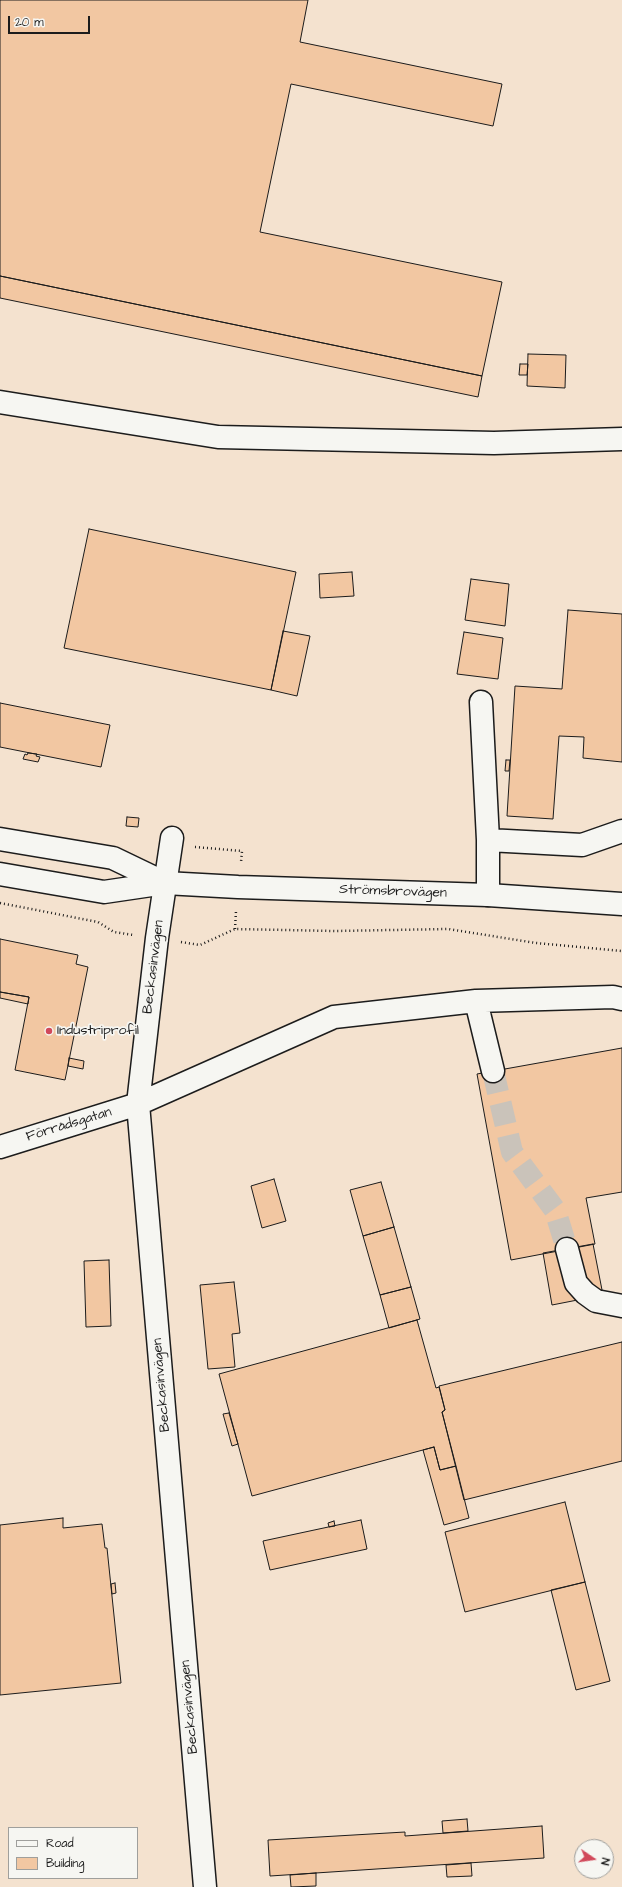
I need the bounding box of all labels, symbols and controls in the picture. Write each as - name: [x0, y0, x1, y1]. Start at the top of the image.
- scale bar: [10, 8, 92, 34]
- text: 20 m: [15, 14, 44, 31]
- street label: Strömsbrovägen: [339, 882, 447, 902]
- street label: Beckasinvägen: [140, 919, 168, 1015]
- place label: Industriprofil: [57, 1023, 139, 1039]
- marker: Industriprofil: [44, 1026, 54, 1036]
- street label: Förrådsgatan: [24, 1104, 114, 1146]
- street label: Beckasinvägen: [150, 1337, 174, 1433]
- street label: Beckasinvägen: [178, 1659, 202, 1755]
- legend: [8, 1827, 138, 1879]
- text: Road: [46, 1835, 74, 1852]
- north arrow: [574, 1839, 614, 1879]
- text: Building: [46, 1855, 84, 1872]
- text: N: [597, 1857, 613, 1867]

